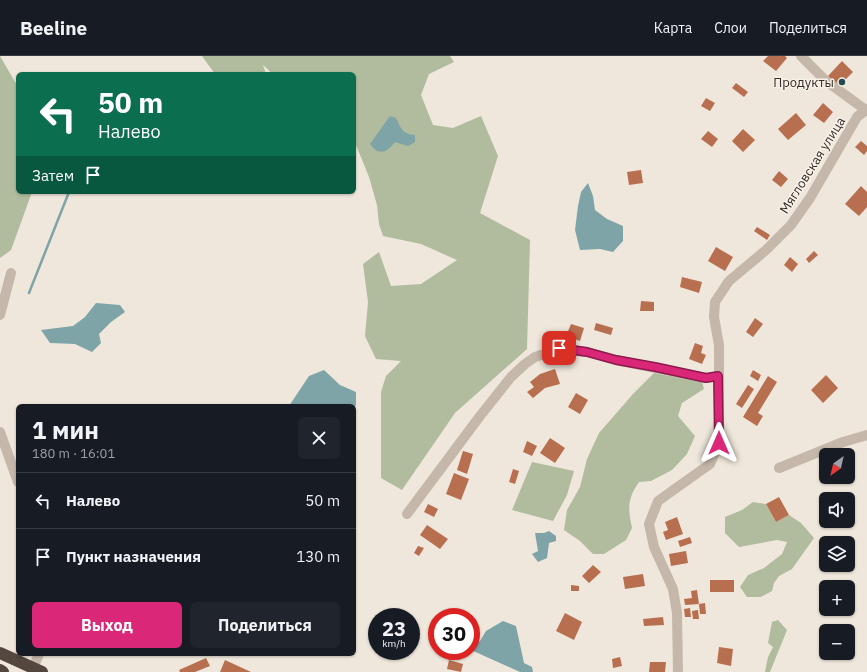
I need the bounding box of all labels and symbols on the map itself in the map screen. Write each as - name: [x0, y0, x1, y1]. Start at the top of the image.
- place label: Продукты: [773, 74, 834, 91]
- marker: Продукты: [837, 77, 847, 87]
- street label: Мягловская улица: [776, 114, 849, 217]
- pin: [542, 331, 576, 365]
- position arrow: [698, 422, 740, 464]
- north arrow: [819, 448, 855, 484]
- speed limit sign: 30: [428, 608, 480, 660]

